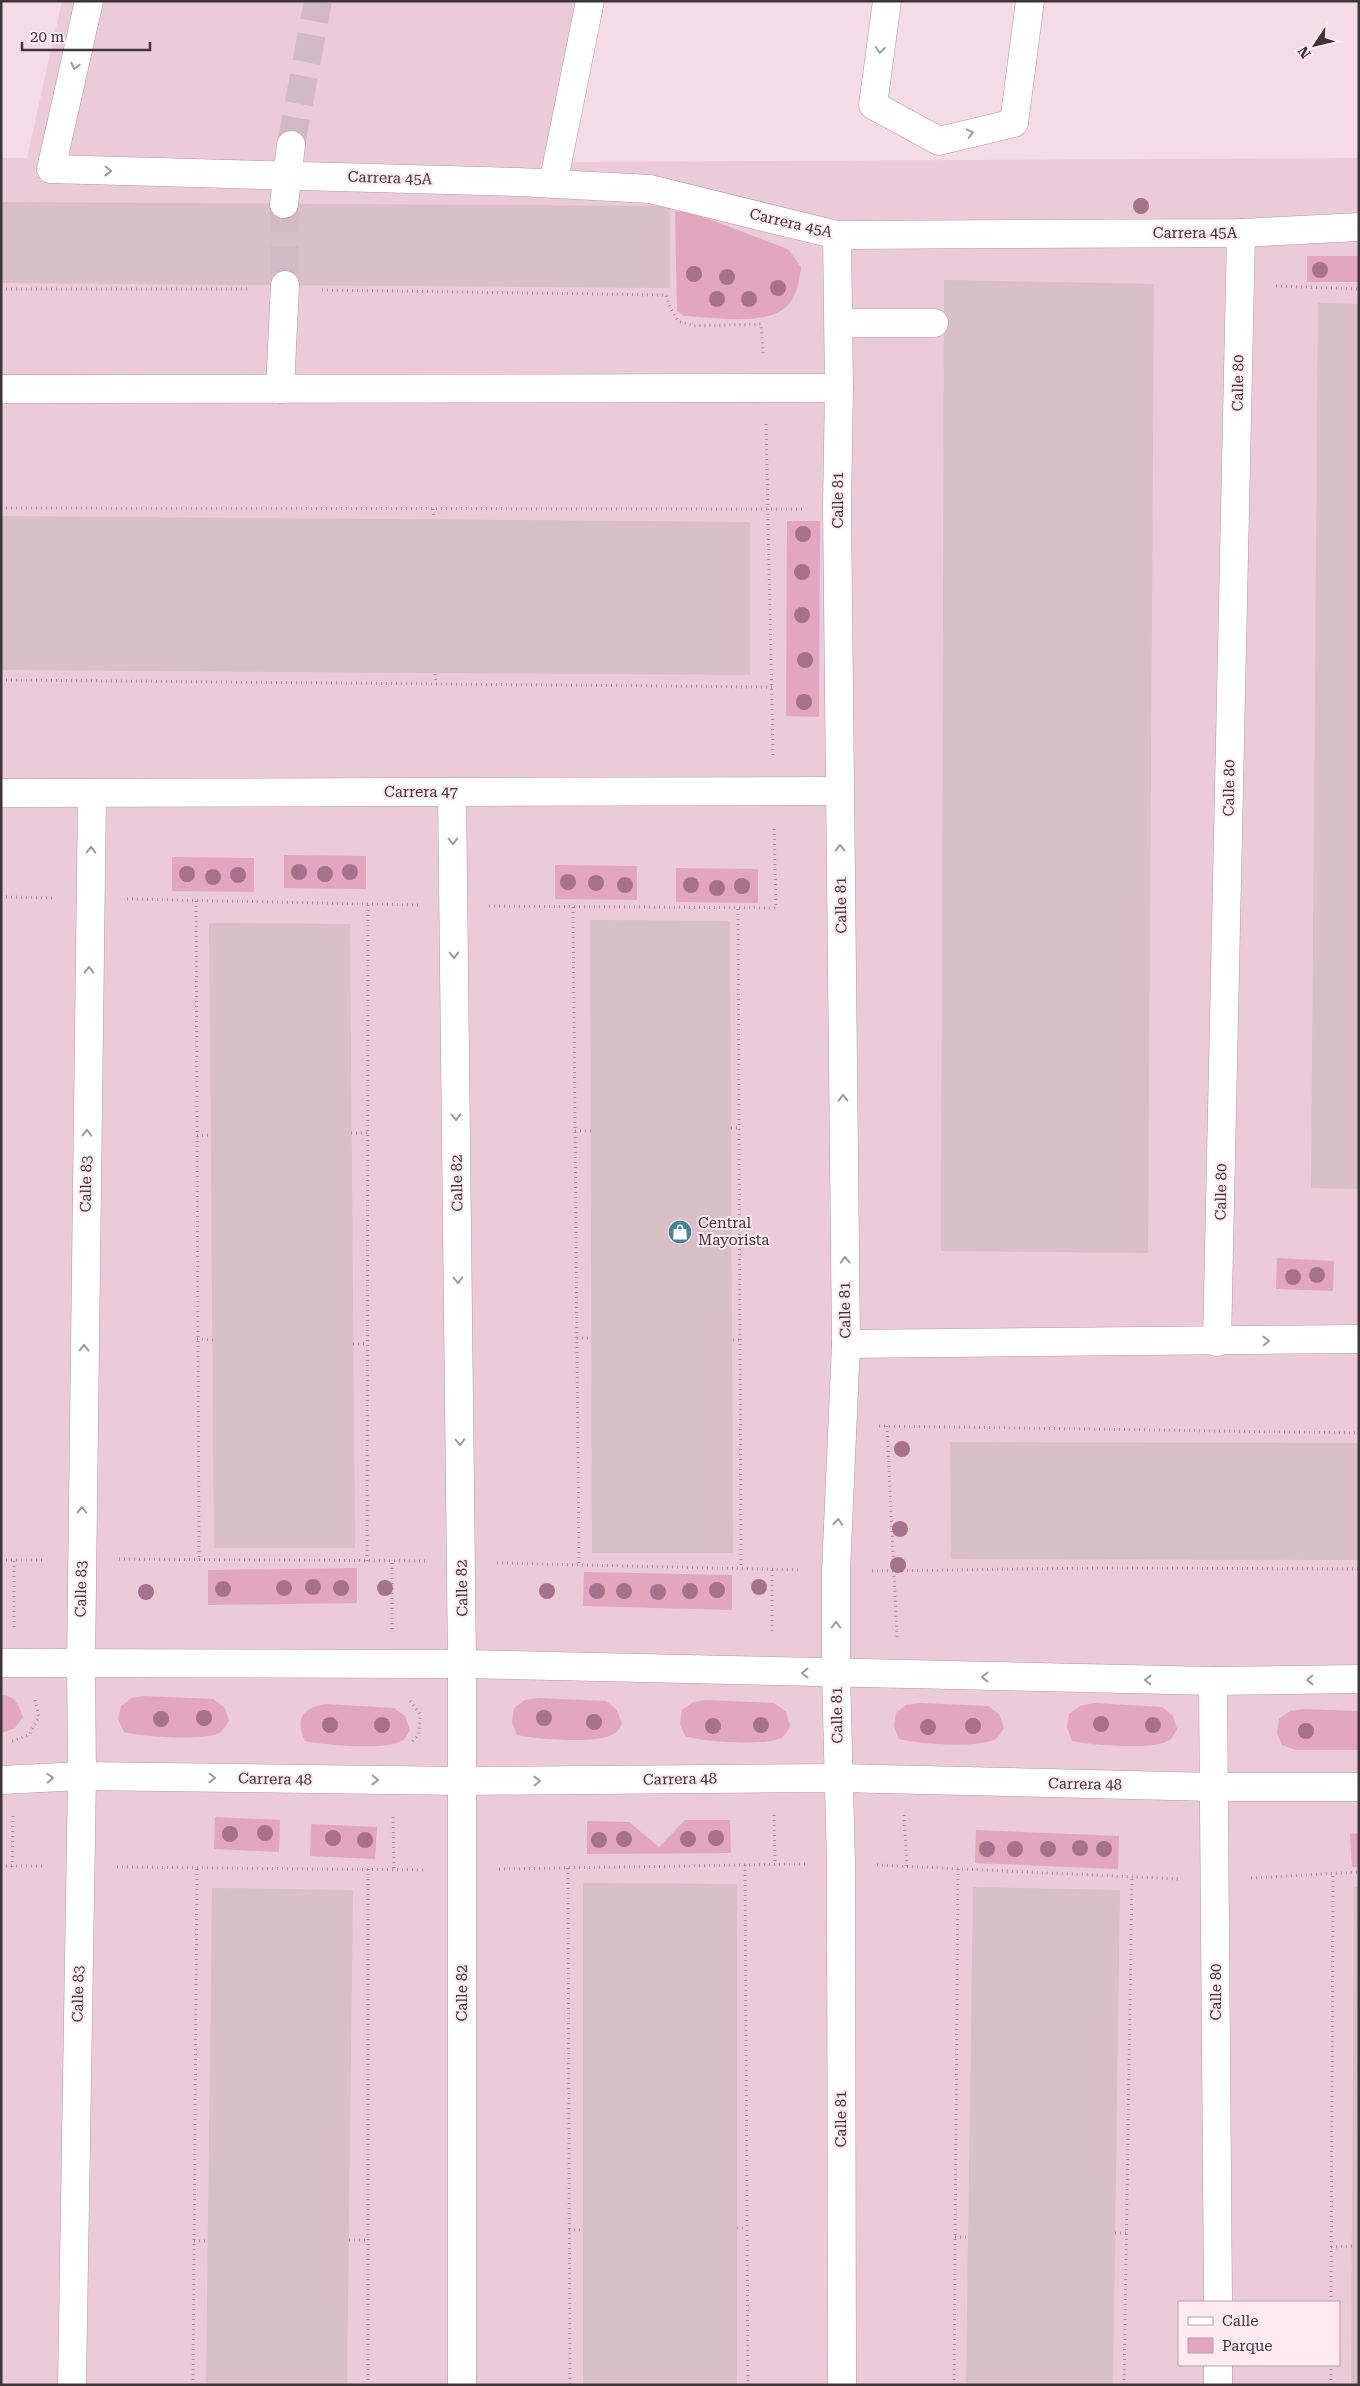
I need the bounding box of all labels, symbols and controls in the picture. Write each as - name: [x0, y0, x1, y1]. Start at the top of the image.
- scale bar: [22, 20, 150, 52]
- north arrow: [1290, 20, 1340, 70]
- text: 20 m: [30, 28, 65, 46]
- text: N: [1295, 43, 1314, 61]
- one-way arrow: [876, 45, 886, 54]
- one-way arrow: [70, 61, 81, 70]
- one-way arrow: [966, 128, 975, 139]
- one-way arrow: [104, 165, 112, 176]
- street label: Carrera 45A: [347, 168, 433, 188]
- street label: Carrera 45A: [748, 205, 835, 241]
- street label: Carrera 45A: [1153, 224, 1238, 242]
- street label: Calle 80: [1229, 354, 1247, 412]
- street label: Calle 81: [829, 472, 847, 529]
- street label: Calle 80: [1220, 759, 1238, 817]
- street label: Carrera 47: [384, 783, 458, 801]
- one-way arrow: [448, 837, 458, 845]
- one-way arrow: [835, 844, 846, 852]
- one-way arrow: [85, 845, 96, 853]
- street label: Calle 81: [832, 876, 850, 934]
- one-way arrow: [449, 952, 459, 959]
- one-way arrow: [84, 966, 94, 974]
- one-way arrow: [838, 1094, 848, 1102]
- one-way arrow: [451, 1114, 461, 1122]
- one-way arrow: [82, 1128, 92, 1136]
- street label: Calle 82: [448, 1154, 466, 1212]
- street label: Calle 83: [77, 1155, 95, 1213]
- street label: Calle 80: [1212, 1163, 1230, 1221]
- place label: Central Mayorista: [698, 1214, 769, 1249]
- shop icon: Central Mayorista: [667, 1219, 693, 1245]
- one-way arrow: [840, 1256, 850, 1264]
- one-way arrow: [453, 1276, 463, 1284]
- street label: Calle 81: [836, 1281, 854, 1339]
- one-way arrow: [1262, 1336, 1270, 1346]
- one-way arrow: [79, 1343, 89, 1351]
- one-way arrow: [455, 1438, 465, 1446]
- one-way arrow: [77, 1506, 87, 1514]
- one-way arrow: [833, 1518, 843, 1526]
- street label: Calle 82: [453, 1559, 471, 1617]
- street label: Calle 83: [72, 1560, 90, 1618]
- one-way arrow: [831, 1621, 841, 1628]
- one-way arrow: [801, 1668, 808, 1678]
- one-way arrow: [981, 1672, 988, 1682]
- one-way arrow: [1306, 1674, 1314, 1685]
- one-way arrow: [1143, 1675, 1151, 1685]
- street label: Calle 81: [828, 1686, 846, 1744]
- street label: Carrera 48: [238, 1769, 312, 1789]
- street label: Carrera 48: [643, 1769, 717, 1789]
- one-way arrow: [46, 1772, 54, 1783]
- one-way arrow: [209, 1773, 217, 1783]
- street label: Carrera 48: [1048, 1774, 1122, 1794]
- one-way arrow: [372, 1775, 379, 1785]
- one-way arrow: [534, 1776, 542, 1786]
- street label: Calle 80: [1207, 1964, 1225, 2021]
- street label: Calle 83: [69, 1965, 87, 2023]
- street label: Calle 82: [453, 1965, 471, 2022]
- street label: Calle 81: [832, 2091, 850, 2148]
- legend: [1178, 2301, 1340, 2366]
- text: Calle: [1222, 2312, 1258, 2330]
- text: Parque: [1222, 2337, 1273, 2355]

